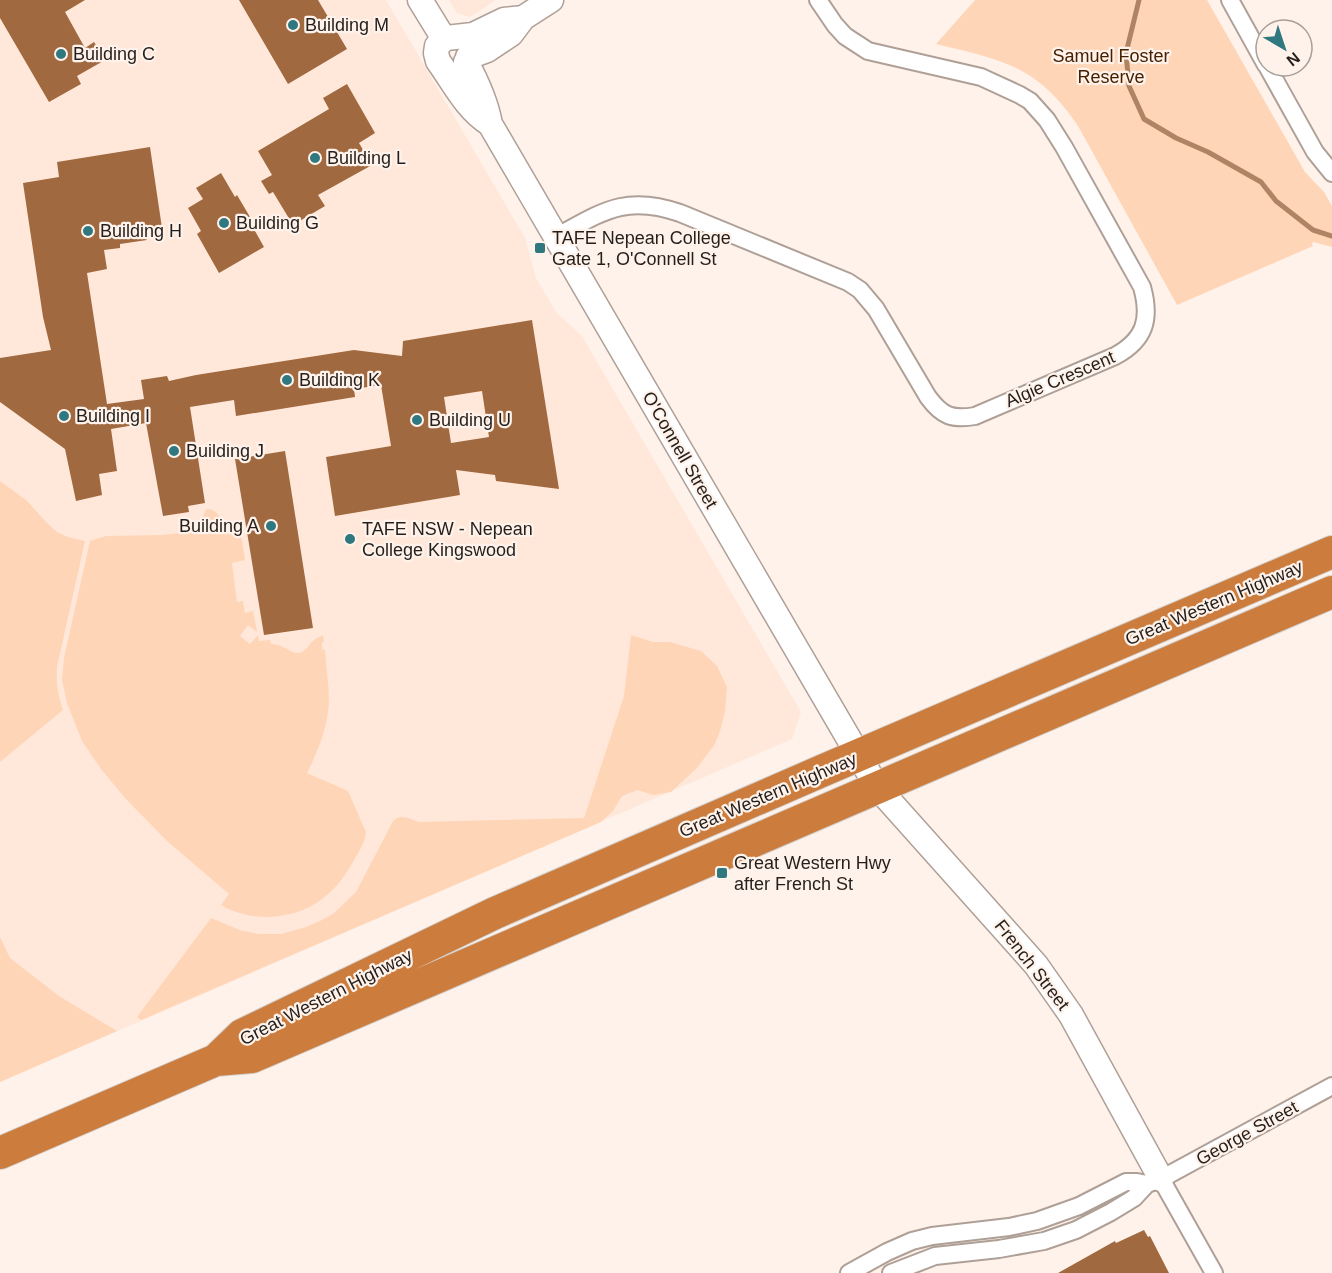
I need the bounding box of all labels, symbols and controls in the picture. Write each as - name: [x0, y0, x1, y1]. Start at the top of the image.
- place label: Building M: [305, 15, 389, 35]
- marker: Building M: [286, 18, 300, 32]
- north arrow: [1254, 18, 1314, 78]
- place label: Building C: [73, 44, 155, 64]
- park label: Samuel Foster Reserve: [1052, 46, 1170, 87]
- marker: Building C: [54, 47, 68, 61]
- text: N: [1283, 49, 1303, 70]
- place label: Building L: [327, 148, 406, 168]
- marker: Building L: [308, 151, 322, 165]
- place label: Building G: [236, 213, 319, 233]
- marker: Building G: [217, 216, 231, 230]
- place label: Building H: [100, 221, 182, 241]
- marker: Building H: [81, 224, 95, 238]
- place label: TAFE Nepean College Gate 1, O'Connell St: [552, 228, 731, 269]
- marker: TAFE Nepean College Gate 1, O'Connell St: [533, 241, 547, 255]
- street label: Algie Crescent: [1002, 347, 1118, 411]
- place label: Building K: [299, 370, 380, 390]
- marker: Building K: [280, 373, 294, 387]
- street label: O'Connell Street: [638, 388, 722, 512]
- place label: Building I: [76, 406, 150, 426]
- marker: Building I: [57, 409, 71, 423]
- place label: Building U: [429, 410, 511, 430]
- marker: Building U: [410, 413, 424, 427]
- place label: Building J: [186, 441, 264, 461]
- marker: Building J: [167, 444, 181, 458]
- place label: Building A: [179, 516, 259, 536]
- marker: Building A: [264, 519, 278, 533]
- place label: TAFE NSW - Nepean College Kingswood: [362, 519, 533, 560]
- marker: TAFE NSW - Nepean College Kingswood: [343, 532, 357, 546]
- street label: Great Western Highway: [1122, 557, 1306, 649]
- street label: Great Western Highway: [676, 749, 860, 841]
- place label: Great Western Hwy after French St: [734, 853, 891, 894]
- marker: Great Western Hwy after French St: [715, 866, 729, 880]
- street label: French Street: [991, 916, 1073, 1014]
- street label: Great Western Highway: [236, 945, 416, 1049]
- street label: George Street: [1193, 1097, 1301, 1169]

